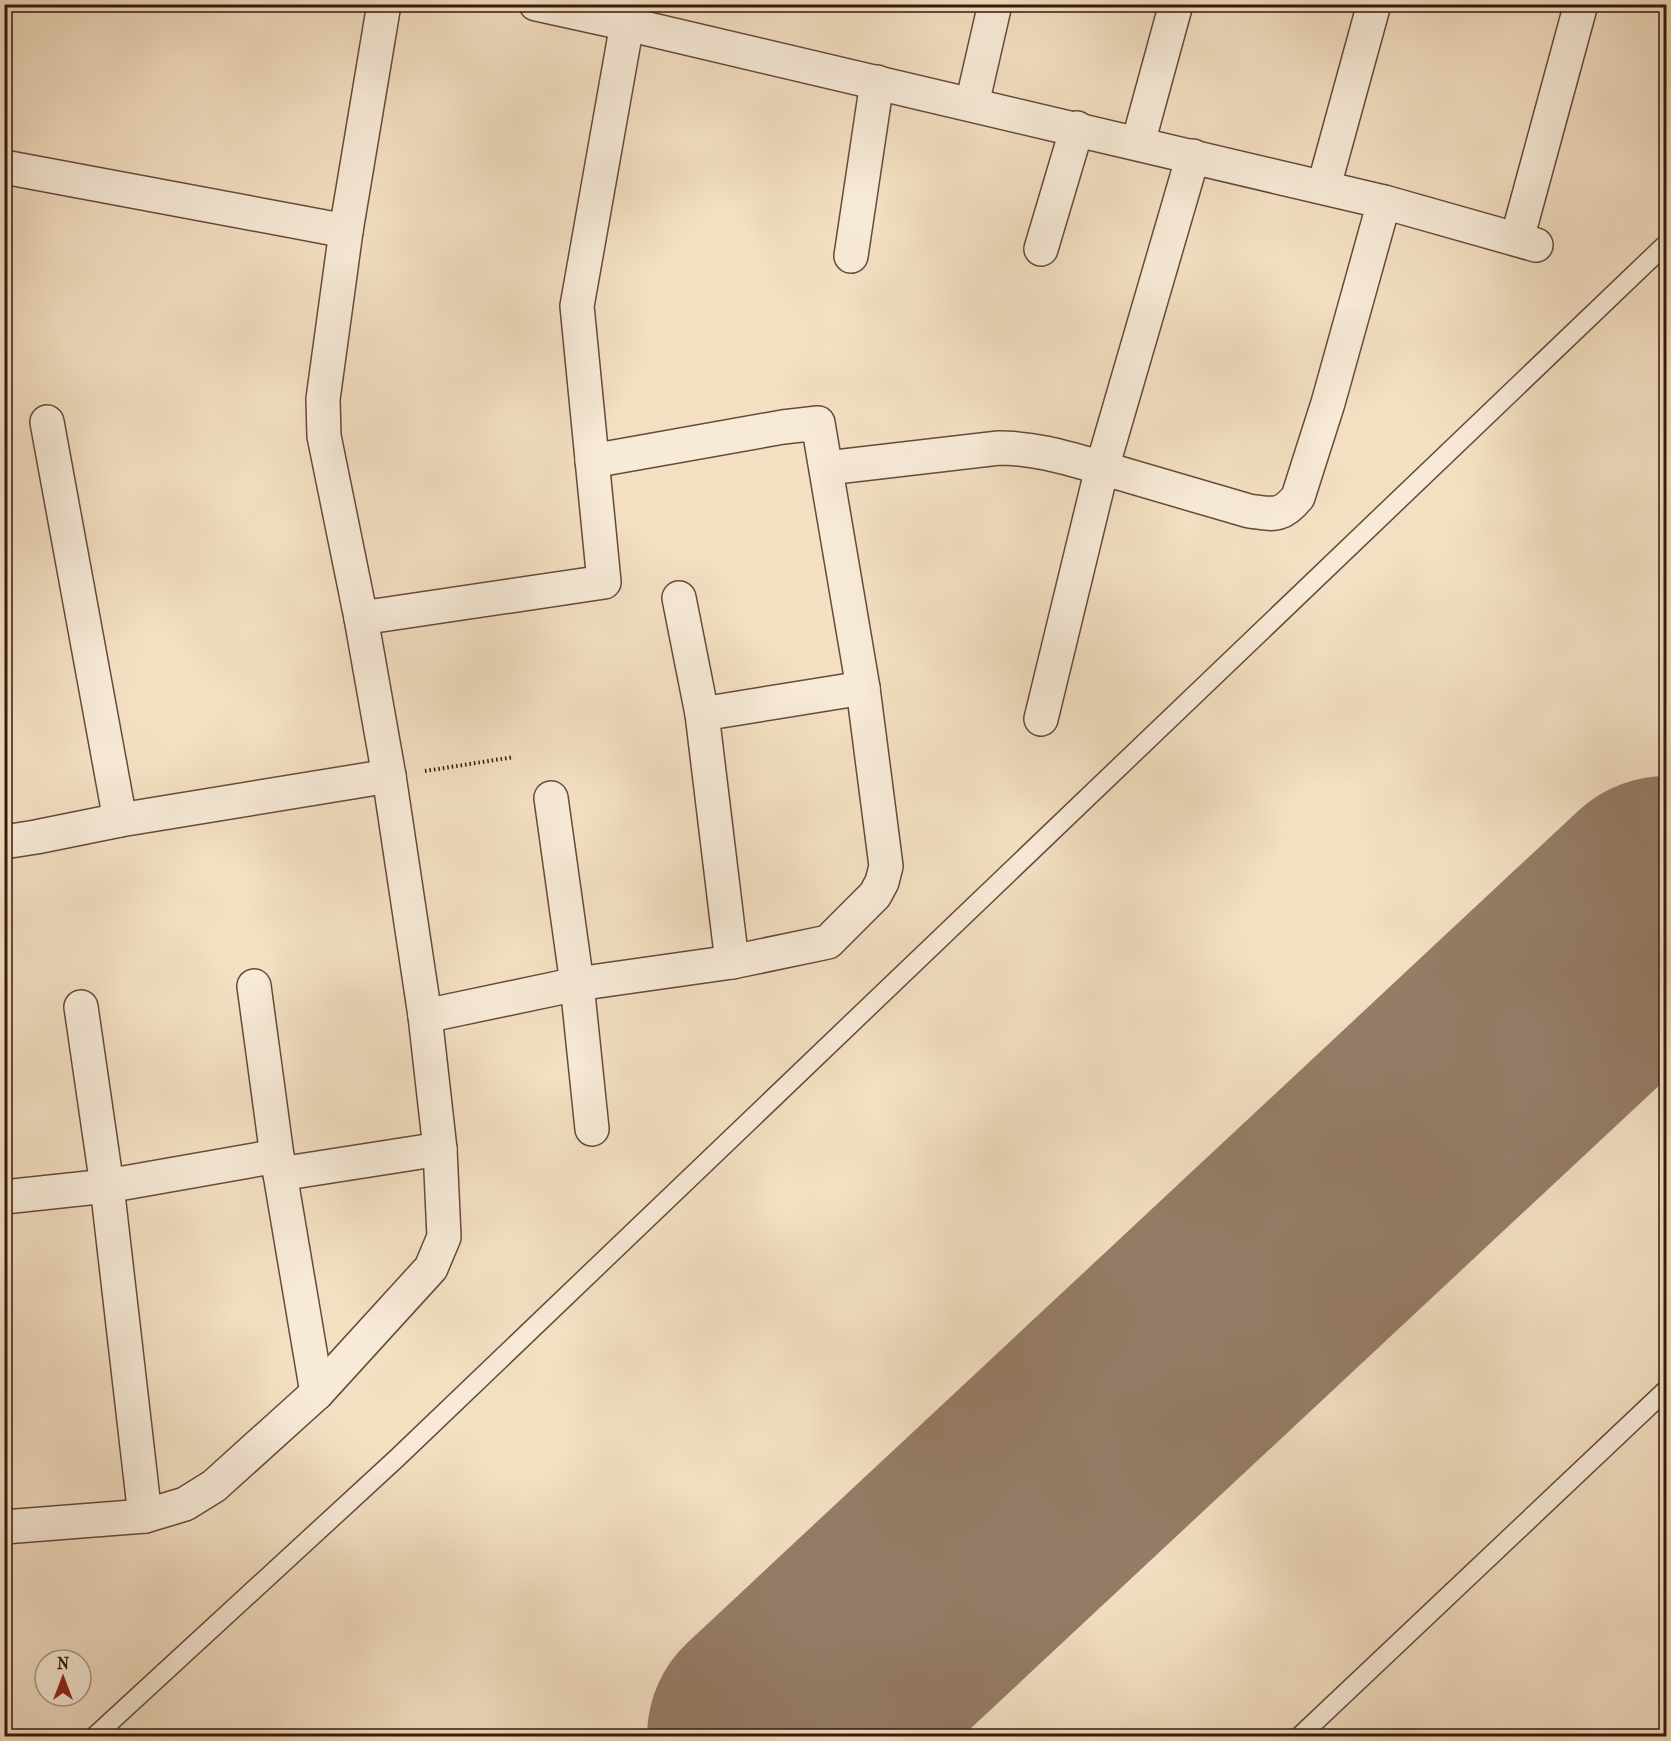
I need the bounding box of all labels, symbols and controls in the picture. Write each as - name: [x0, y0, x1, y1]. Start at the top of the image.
- north arrow: [33, 1648, 93, 1708]
- text: N: [57, 1654, 70, 1673]

